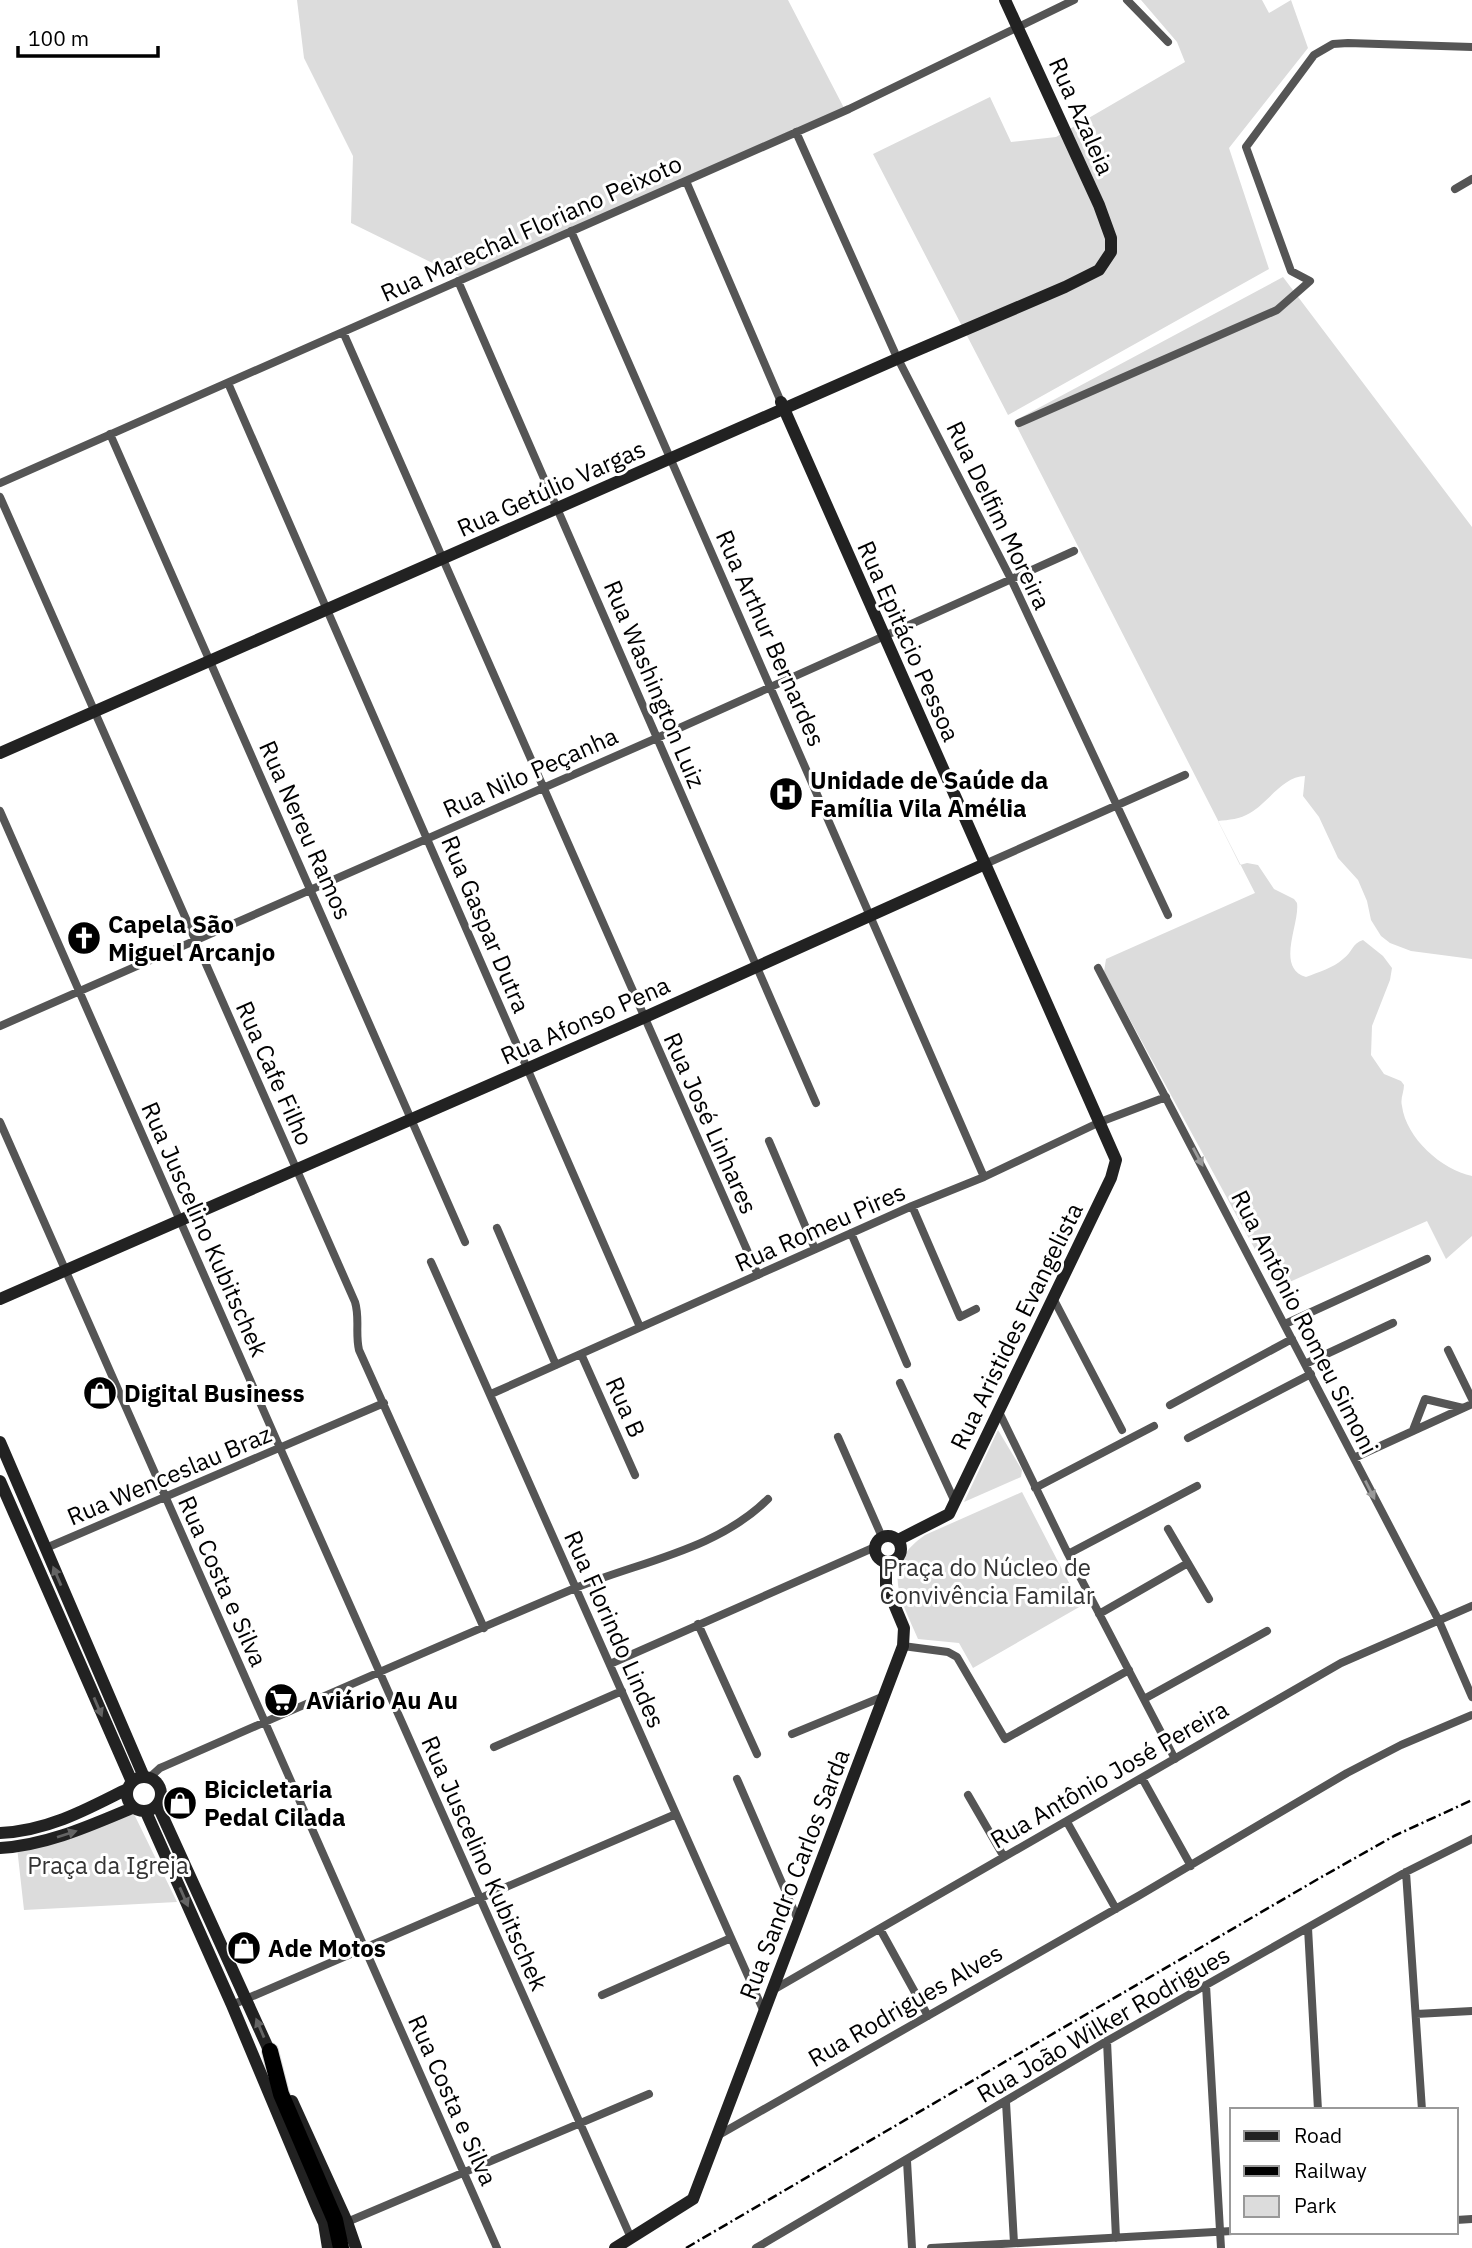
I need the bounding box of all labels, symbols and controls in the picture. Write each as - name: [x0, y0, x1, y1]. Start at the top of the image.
- scale bar: [18, 14, 158, 58]
- text: 100 m: [28, 24, 89, 52]
- street label: Rua Azaleia: [1042, 52, 1122, 180]
- street label: Rua Marechal Floriano Peixoto: [375, 147, 687, 309]
- street label: Rua Delfim Moreira: [940, 415, 1059, 615]
- street label: Rua Getúlio Vargas: [452, 432, 650, 544]
- street label: Rua Arthur Bernardes: [709, 525, 833, 751]
- street label: Rua Epitácio Pessoa: [850, 536, 968, 747]
- street label: Rua Washington Luiz: [597, 575, 713, 793]
- street label: Rua Nilo Peçanha: [437, 719, 623, 825]
- street label: Rua Nereu Ramos: [252, 735, 360, 925]
- place label: Unidade de Saúde da Família Vila Amélia: [810, 764, 1049, 824]
- hospital icon: Unidade de Saúde da Família Vila Amélia: [767, 775, 805, 813]
- street label: Rua Gaspar Dutra: [434, 831, 538, 1018]
- place label: Capela São Miguel Arcanjo: [108, 908, 275, 968]
- church icon: Capela São Miguel Arcanjo: [65, 919, 103, 957]
- street label: Rua Afonso Pena: [495, 968, 675, 1072]
- street label: Rua Cafe Filho: [229, 996, 321, 1150]
- street label: Rua José Linhares: [657, 1027, 765, 1219]
- street label: Rua Juscelino Kubitschek: [134, 1097, 276, 1362]
- one-way arrow: [1192, 1147, 1203, 1167]
- street label: Rua Romeu Pires: [730, 1175, 910, 1279]
- street label: Rua Antônio Romeu Simoni: [1224, 1184, 1386, 1460]
- street label: Rua Aristides Evangelista: [942, 1197, 1090, 1455]
- street label: Rua B: [599, 1372, 653, 1442]
- shop icon: Digital Business: [81, 1374, 119, 1412]
- place label: Digital Business: [124, 1377, 305, 1409]
- street label: Rua Wenceslau Braz: [62, 1417, 276, 1533]
- one-way arrow: [1364, 1480, 1375, 1500]
- street label: Rua Costa e Silva: [171, 1491, 275, 1672]
- street label: Rua Florindo Lindes: [557, 1525, 673, 1733]
- park label: Praça do Núcleo de Convivência Familar: [880, 1551, 1095, 1611]
- one-way arrow: [52, 1565, 63, 1586]
- supermarket icon: Aviário Au Au: [262, 1681, 300, 1719]
- place label: Aviário Au Au: [306, 1684, 458, 1716]
- street label: Rua Antônio José Pereira: [984, 1693, 1234, 1855]
- one-way arrow: [92, 1697, 104, 1717]
- street label: Rua Juscelino Kubitschek: [414, 1731, 556, 1996]
- street label: Rua Sandro Carlos Sarda: [731, 1744, 857, 2004]
- place label: Bicicletaria Pedal Cilada: [204, 1773, 346, 1833]
- shop icon: Bicicletaria Pedal Cilada: [161, 1784, 199, 1822]
- one-way arrow: [56, 1828, 77, 1839]
- park label: Praça da Igreja: [27, 1849, 189, 1881]
- one-way arrow: [179, 1886, 190, 1907]
- shop icon: Ade Motos: [225, 1929, 263, 1967]
- place label: Ade Motos: [268, 1932, 386, 1964]
- street label: Rua Rodrigues Alves: [802, 1936, 1008, 2074]
- street label: Rua João Wilker Rodrigues: [971, 1938, 1235, 2110]
- street label: Rua Costa e Silva: [401, 2010, 505, 2191]
- one-way arrow: [254, 2018, 265, 2039]
- legend: [1230, 2108, 1458, 2234]
- text: Road: [1294, 2121, 1342, 2149]
- text: Railway: [1294, 2156, 1367, 2184]
- text: Park: [1294, 2191, 1337, 2219]

